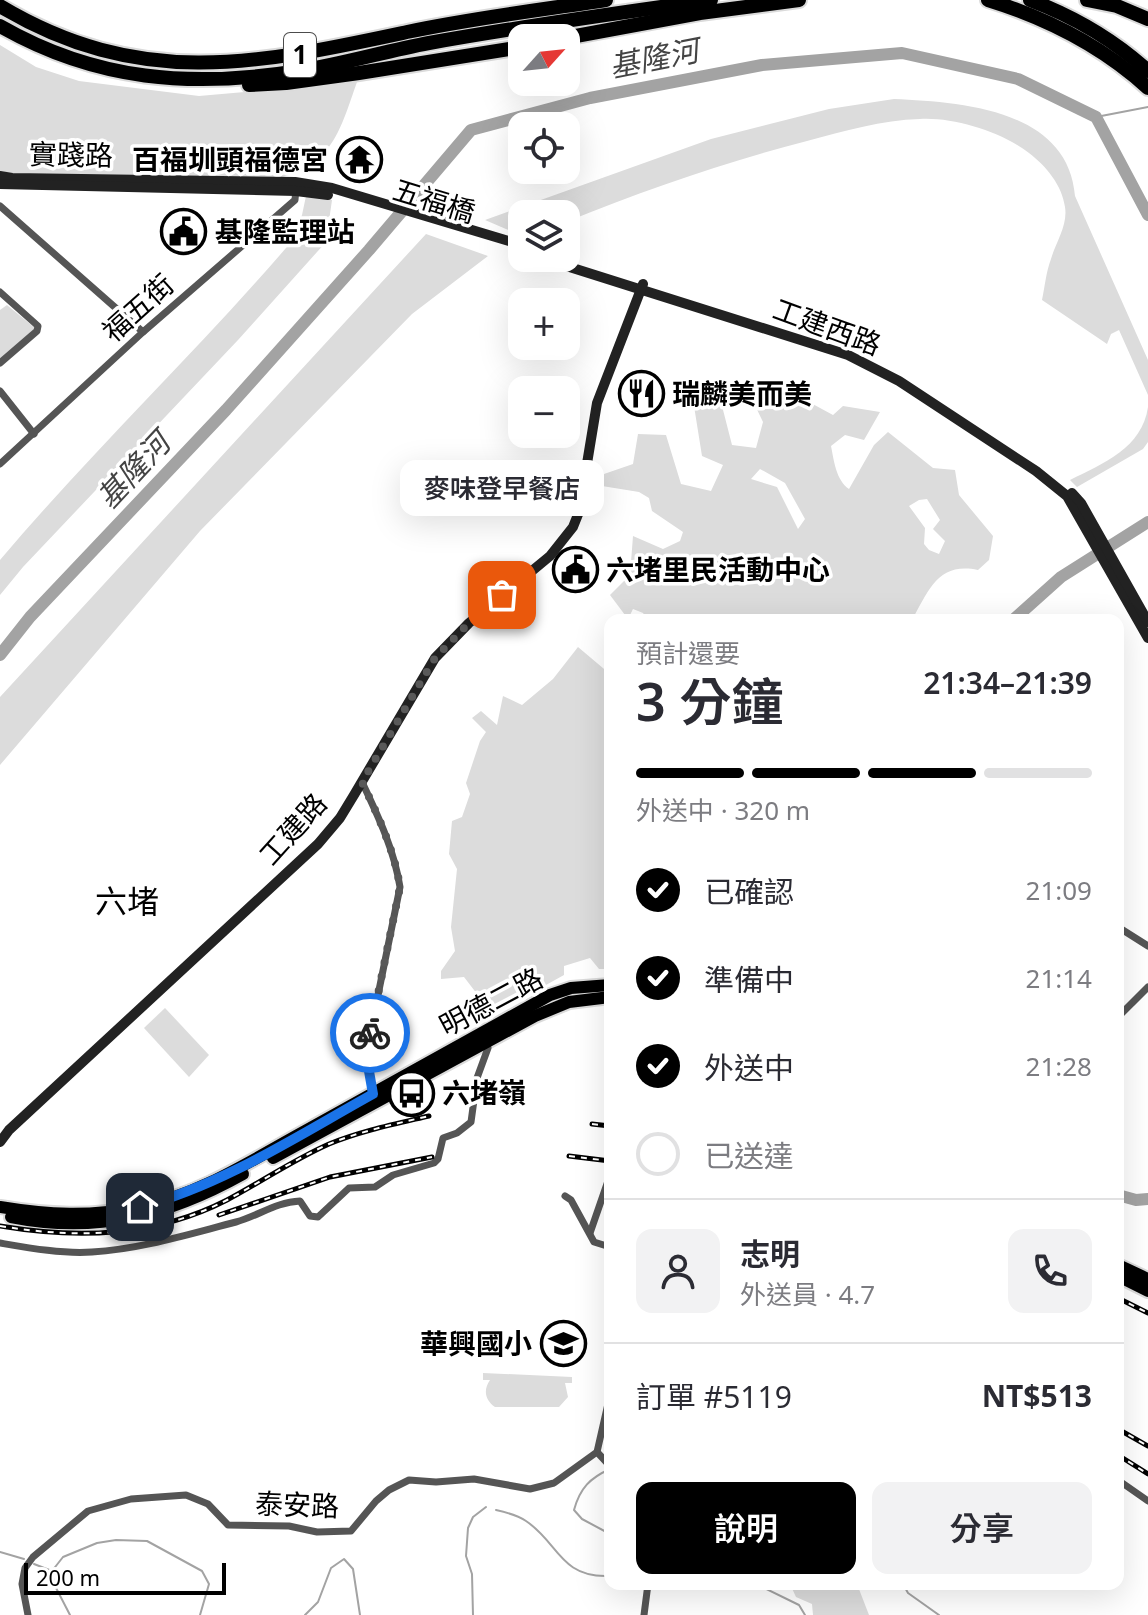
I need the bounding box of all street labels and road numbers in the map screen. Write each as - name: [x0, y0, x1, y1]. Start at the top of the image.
- road number: 1: [284, 33, 316, 77]
- street label: 實踐路: [29, 134, 113, 174]
- street label: 五福橋: [389, 170, 480, 230]
- street label: 福五街: [93, 265, 181, 349]
- street label: 工建西路: [768, 289, 886, 363]
- street label: 工建路: [250, 784, 334, 872]
- street label: 明德二路: [432, 958, 549, 1044]
- street label: 泰安路: [254, 1484, 340, 1524]

